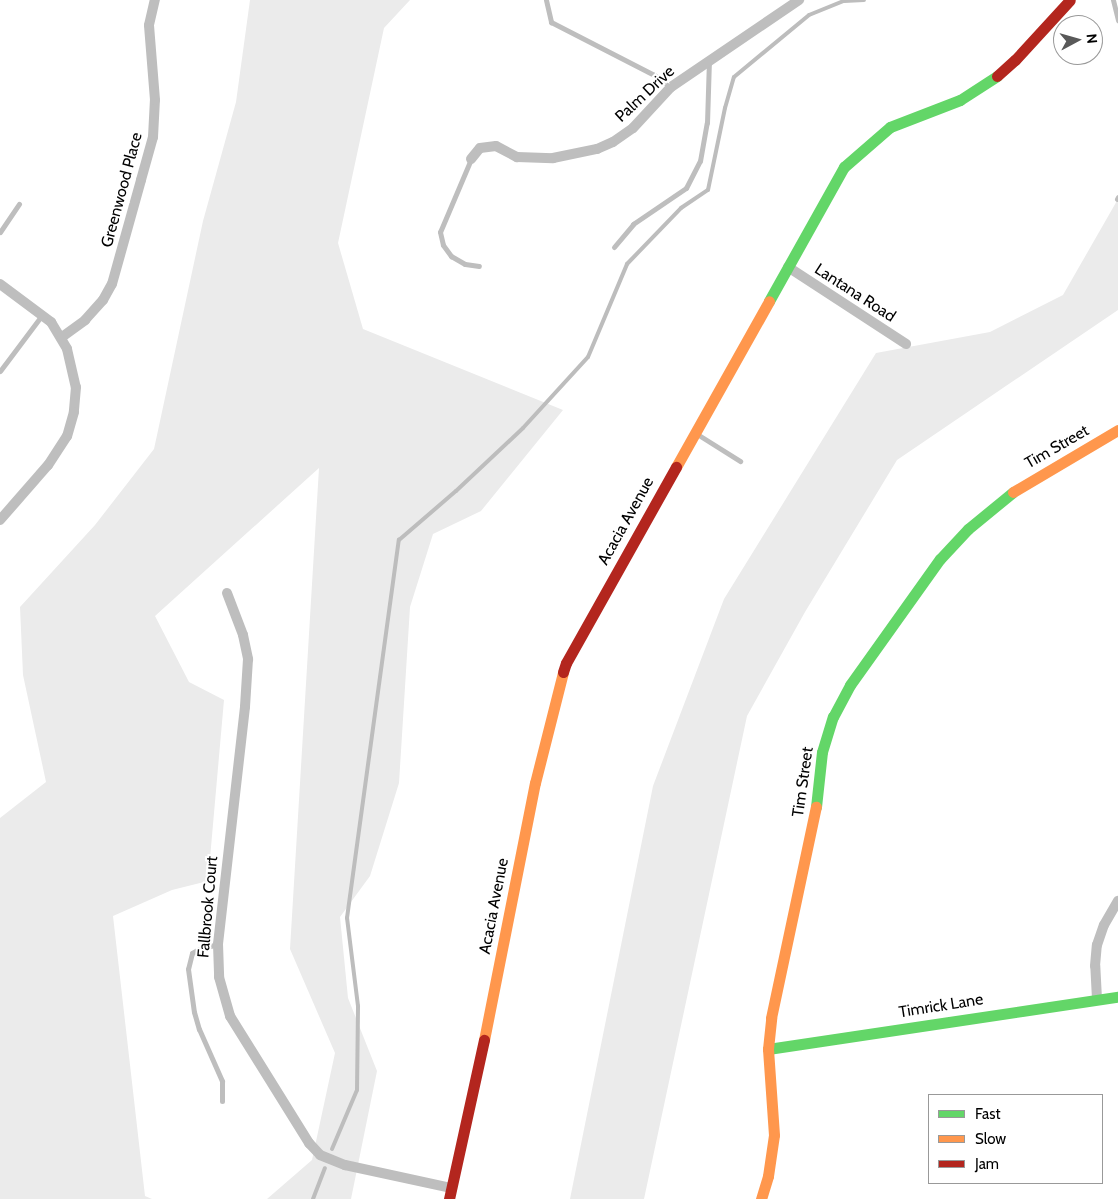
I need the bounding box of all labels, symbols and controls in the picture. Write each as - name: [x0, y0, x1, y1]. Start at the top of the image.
- north arrow: [1053, 15, 1103, 65]
- text: N: [1082, 33, 1101, 44]
- street label: Palm Drive: [611, 62, 679, 126]
- street label: Greenwood Place: [97, 130, 147, 250]
- street label: Lantana Road: [811, 260, 899, 326]
- street label: Tim Street: [1022, 421, 1092, 473]
- street label: Acacia Avenue: [594, 474, 658, 568]
- street label: Tim Street: [789, 746, 817, 818]
- street label: Fallbrook Court: [194, 855, 222, 959]
- street label: Acacia Avenue: [475, 856, 513, 956]
- street label: Timrick Lane: [897, 990, 985, 1022]
- legend: [928, 1094, 1103, 1184]
- text: Fast: [975, 1105, 1000, 1123]
- text: Slow: [975, 1130, 1006, 1148]
- text: Jam: [975, 1155, 999, 1173]

